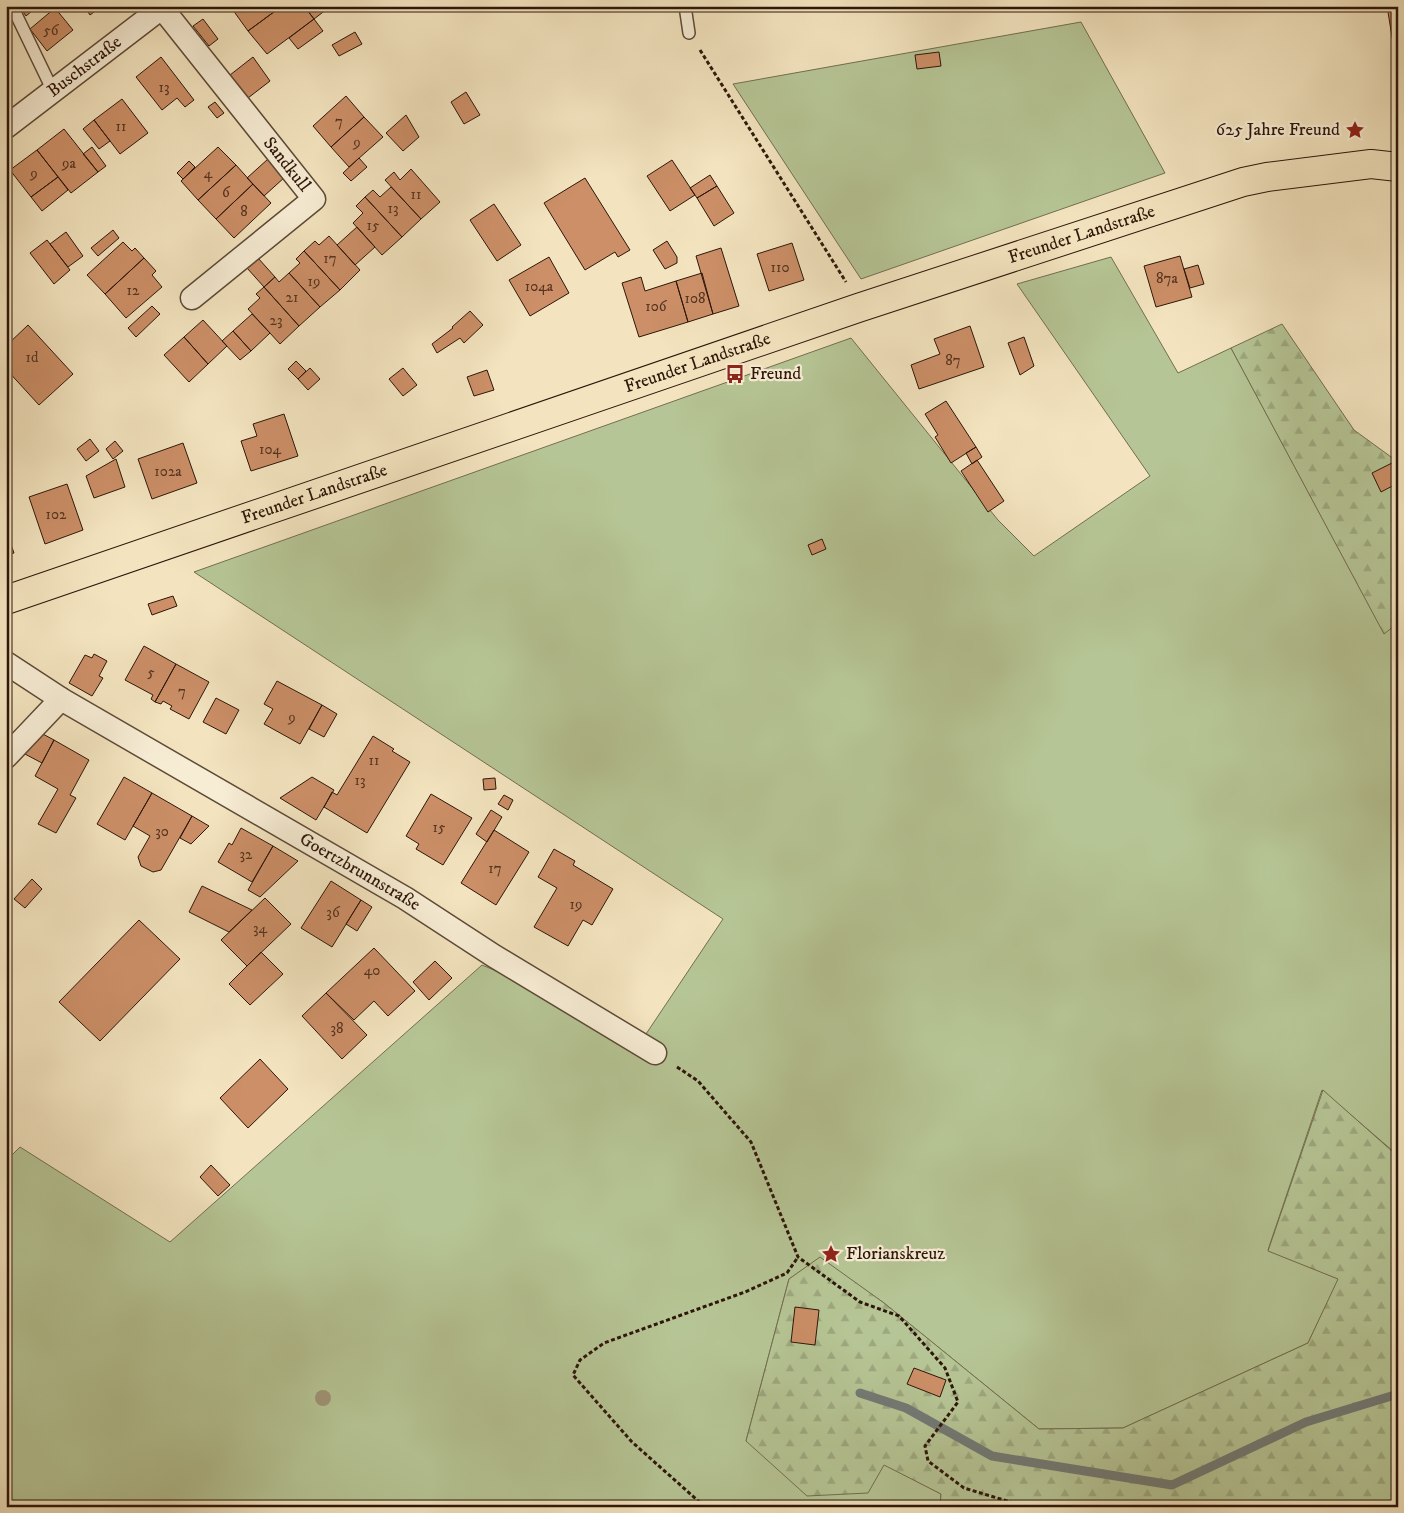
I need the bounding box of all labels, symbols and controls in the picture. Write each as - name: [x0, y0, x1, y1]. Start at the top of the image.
- house number: 56: [43, 21, 60, 40]
- street label: Buschstraße: [43, 31, 126, 102]
- house number: 13: [158, 78, 170, 97]
- house number: 7: [335, 112, 343, 131]
- house number: 11: [115, 117, 127, 136]
- place label: 625 Jahre Freund: [1216, 119, 1340, 141]
- place icon: 625 Jahre Freund: [1344, 119, 1366, 141]
- street label: Sandkull: [258, 133, 315, 197]
- house number: 9: [352, 133, 361, 152]
- house number: 9a: [61, 154, 77, 173]
- house number: 9: [29, 164, 38, 183]
- house number: 4: [204, 164, 213, 183]
- house number: 6: [222, 183, 231, 202]
- house number: 11: [410, 185, 422, 204]
- house number: 13: [387, 199, 399, 218]
- street label: Freunder Landstraße: [1006, 201, 1158, 269]
- house number: 8: [240, 202, 248, 221]
- house number: 15: [367, 216, 380, 235]
- house number: 17: [323, 249, 337, 268]
- house number: 110: [770, 258, 790, 277]
- house number: 87a: [1156, 269, 1179, 288]
- house number: 19: [308, 272, 320, 291]
- house number: 104a: [525, 277, 554, 296]
- house number: 12: [127, 281, 140, 300]
- house number: 21: [286, 288, 298, 307]
- house number: 108: [684, 289, 706, 308]
- house number: 106: [645, 297, 668, 316]
- house number: 23: [270, 311, 282, 330]
- street label: Freunder Landstraße: [622, 328, 774, 398]
- house number: 1d: [26, 348, 39, 367]
- house number: 87: [945, 351, 961, 370]
- bus stop icon: Freund: [724, 363, 746, 385]
- place label: Freund: [750, 363, 801, 385]
- house number: 104: [259, 440, 281, 459]
- street label: Freunder Landstraße: [239, 459, 390, 529]
- house number: 102a: [154, 462, 182, 481]
- house number: 102: [46, 505, 67, 524]
- house number: 5: [147, 663, 155, 682]
- house number: 7: [178, 682, 186, 701]
- house number: 9: [287, 708, 296, 727]
- house number: 11: [368, 751, 380, 770]
- house number: 13: [354, 771, 366, 790]
- house number: 15: [433, 818, 446, 837]
- house number: 30: [155, 822, 169, 841]
- street label: Goertzbrunnstraße: [295, 828, 424, 916]
- house number: 32: [240, 845, 253, 864]
- house number: 17: [488, 859, 502, 878]
- house number: 19: [570, 895, 582, 914]
- house number: 36: [326, 903, 341, 922]
- house number: 34: [253, 919, 267, 938]
- house number: 40: [364, 961, 380, 980]
- house number: 38: [330, 1019, 344, 1038]
- place icon: Florianskreuz: [820, 1243, 842, 1265]
- place label: Florianskreuz: [846, 1243, 945, 1265]

